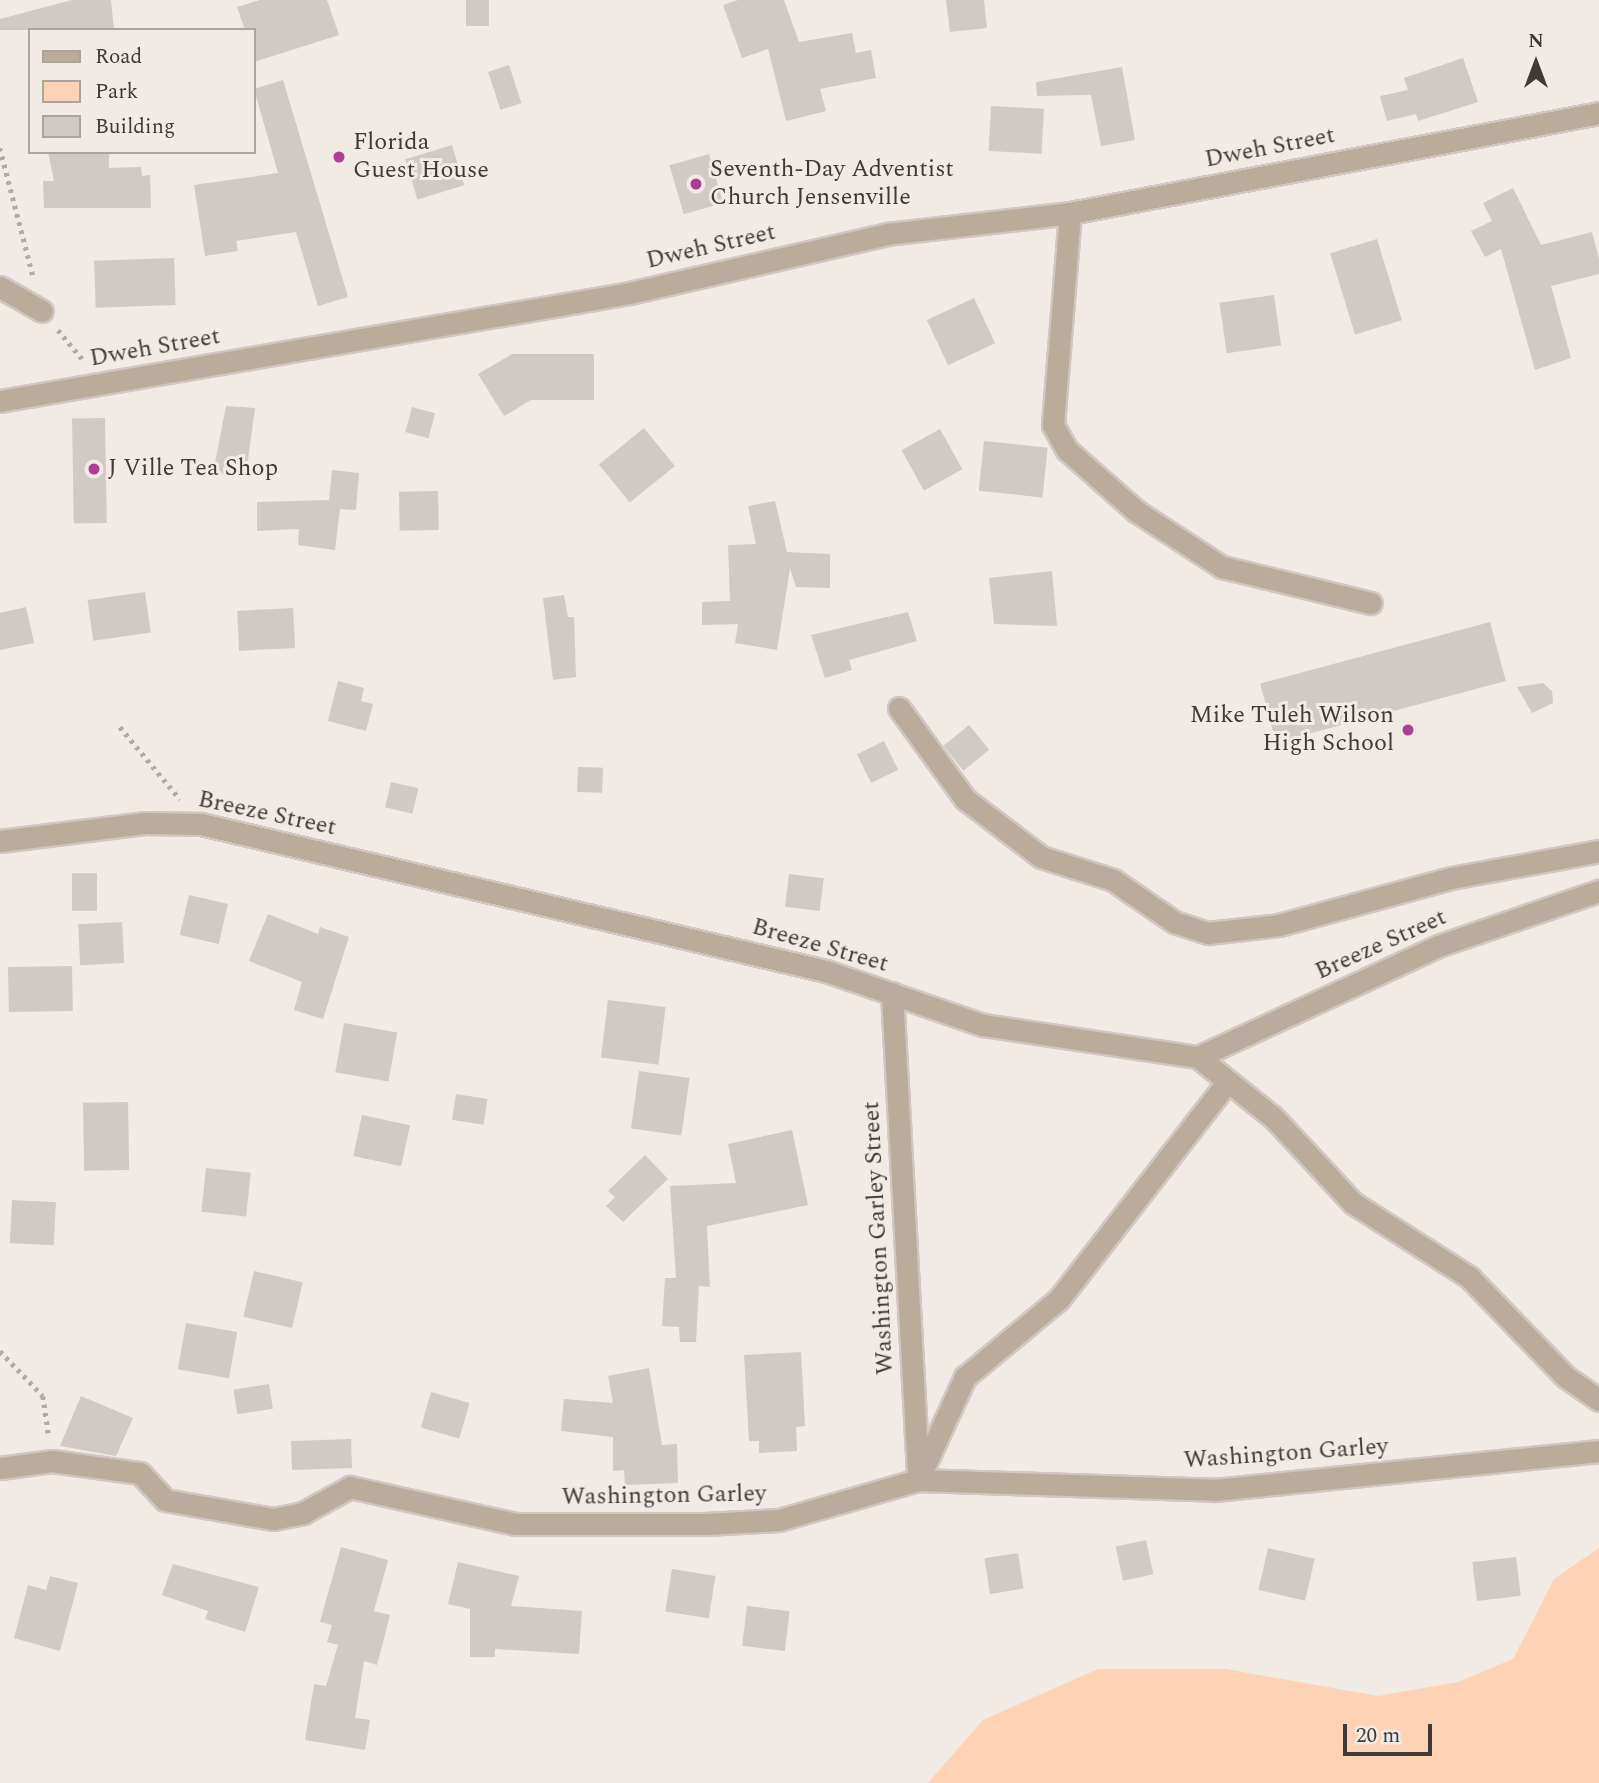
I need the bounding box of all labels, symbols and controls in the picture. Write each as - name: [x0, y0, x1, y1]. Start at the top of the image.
- text: N: [1528, 27, 1544, 56]
- legend: [28, 28, 256, 154]
- north arrow: [1501, 28, 1571, 98]
- text: Road: [95, 41, 142, 73]
- text: Park: [95, 76, 138, 108]
- text: Building: [95, 111, 175, 143]
- street label: Dweh Street: [1203, 121, 1337, 175]
- place label: Florida Guest House: [353, 129, 489, 185]
- marker: Florida Guest House: [331, 149, 347, 165]
- place label: Seventh-Day Adventist Church Jensenville: [710, 156, 954, 212]
- marker: Seventh-Day Adventist Church Jensenville: [688, 176, 704, 192]
- street label: Dweh Street: [644, 218, 778, 276]
- street label: Dweh Street: [88, 322, 222, 374]
- place label: J Ville Tea Shop: [108, 455, 278, 483]
- marker: J Ville Tea Shop: [86, 461, 102, 477]
- place label: Mike Tuleh Wilson High School: [1190, 702, 1394, 758]
- marker: Mike Tuleh Wilson High School: [1400, 722, 1416, 738]
- street label: Breeze Street: [195, 785, 339, 843]
- street label: Breeze Street: [1311, 903, 1451, 987]
- street label: Breeze Street: [749, 913, 891, 979]
- street label: Washington Garley Street: [857, 1101, 901, 1375]
- street label: Washington Garley: [1183, 1432, 1389, 1476]
- street label: Washington Garley: [561, 1480, 767, 1512]
- scale bar: [1347, 1710, 1436, 1754]
- text: 20 m: [1356, 1720, 1400, 1752]

